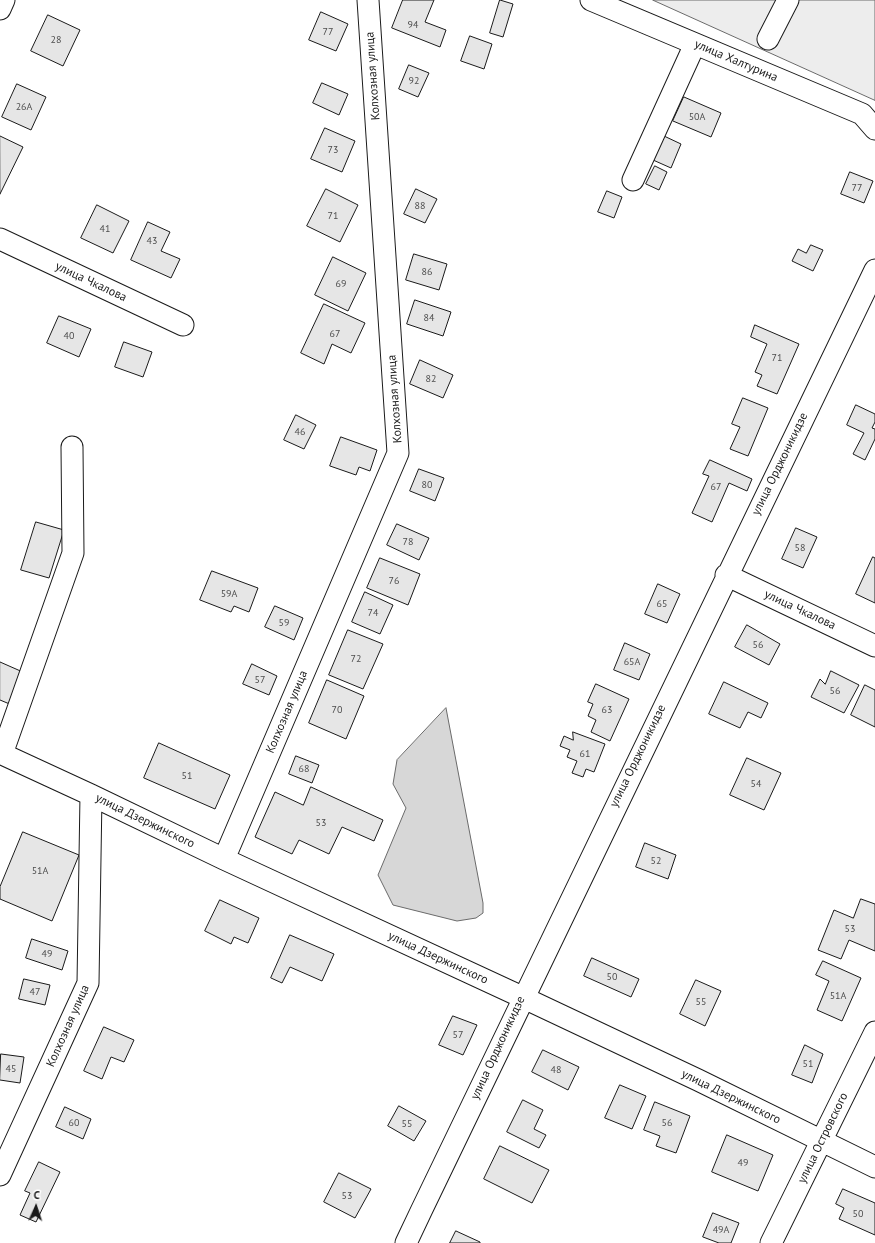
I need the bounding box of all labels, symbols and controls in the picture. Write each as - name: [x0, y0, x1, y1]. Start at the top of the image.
- house number: 94: [408, 19, 418, 31]
- house number: 77: [323, 26, 333, 38]
- street label: Колхозная улица: [363, 31, 383, 121]
- house number: 28: [51, 34, 61, 46]
- street label: улица Халтурина: [692, 37, 780, 85]
- house number: 92: [409, 75, 419, 87]
- house number: 26А: [16, 101, 32, 113]
- house number: 50А: [689, 111, 705, 123]
- house number: 73: [328, 144, 338, 156]
- house number: 77: [852, 182, 862, 194]
- house number: 88: [415, 200, 425, 212]
- house number: 71: [328, 210, 338, 222]
- house number: 41: [100, 223, 110, 235]
- house number: 43: [147, 235, 157, 247]
- street label: улица Чкалова: [53, 259, 129, 305]
- house number: 86: [422, 266, 432, 278]
- house number: 69: [336, 278, 346, 290]
- house number: 84: [424, 312, 434, 324]
- house number: 67: [330, 328, 340, 340]
- house number: 40: [64, 330, 74, 342]
- house number: 71: [772, 352, 782, 364]
- street label: Колхозная улица: [385, 354, 405, 444]
- house number: 82: [426, 373, 436, 385]
- street label: улица Орджоникидзе: [749, 410, 811, 518]
- house number: 46: [295, 426, 305, 438]
- house number: 80: [422, 479, 432, 491]
- house number: 67: [711, 481, 721, 493]
- house number: 78: [403, 536, 413, 548]
- house number: 58: [795, 542, 805, 554]
- house number: 76: [389, 575, 399, 587]
- street label: улица Чкалова: [762, 587, 838, 633]
- house number: 59А: [221, 588, 237, 600]
- house number: 65: [657, 598, 667, 610]
- house number: 74: [368, 607, 378, 619]
- house number: 59: [279, 617, 289, 629]
- house number: 56: [753, 639, 763, 651]
- house number: 72: [351, 653, 361, 665]
- house number: 65А: [624, 656, 640, 668]
- street label: Колхозная улица: [263, 668, 311, 756]
- house number: 57: [255, 674, 265, 686]
- house number: 56: [830, 685, 840, 697]
- street label: улица Орджоникидзе: [607, 702, 669, 810]
- house number: 70: [332, 704, 342, 716]
- house number: 63: [602, 704, 612, 716]
- house number: 61: [580, 748, 590, 760]
- house number: 68: [299, 763, 309, 775]
- house number: 51: [182, 770, 192, 782]
- house number: 54: [751, 778, 761, 790]
- street label: улица Дзержинского: [93, 791, 197, 851]
- house number: 53: [316, 817, 326, 829]
- house number: 52: [651, 855, 661, 867]
- house number: 51А: [32, 865, 48, 877]
- house number: 53: [845, 923, 855, 935]
- street label: улица Дзержинского: [386, 929, 490, 987]
- house number: 49: [42, 948, 52, 960]
- house number: 50: [607, 971, 617, 983]
- street label: Колхозная улица: [43, 983, 93, 1069]
- house number: 47: [30, 986, 40, 998]
- house number: 51А: [830, 990, 846, 1002]
- street label: улица Орджоникидзе: [468, 994, 528, 1102]
- house number: 55: [696, 996, 706, 1008]
- house number: 57: [453, 1029, 463, 1041]
- house number: 51: [803, 1058, 813, 1070]
- house number: 45: [6, 1063, 16, 1075]
- house number: 48: [551, 1064, 561, 1076]
- street label: улица Дзержинского: [679, 1067, 783, 1127]
- street label: улица Островского: [795, 1090, 851, 1186]
- house number: 60: [69, 1117, 79, 1129]
- house number: 56: [662, 1117, 672, 1129]
- house number: 55: [402, 1118, 412, 1130]
- house number: 49: [738, 1157, 748, 1169]
- north arrow: [16, 1187, 56, 1227]
- text: С: [33, 1188, 40, 1202]
- house number: 53: [342, 1190, 352, 1202]
- house number: 50: [853, 1208, 863, 1220]
- house number: 49А: [713, 1224, 729, 1236]

